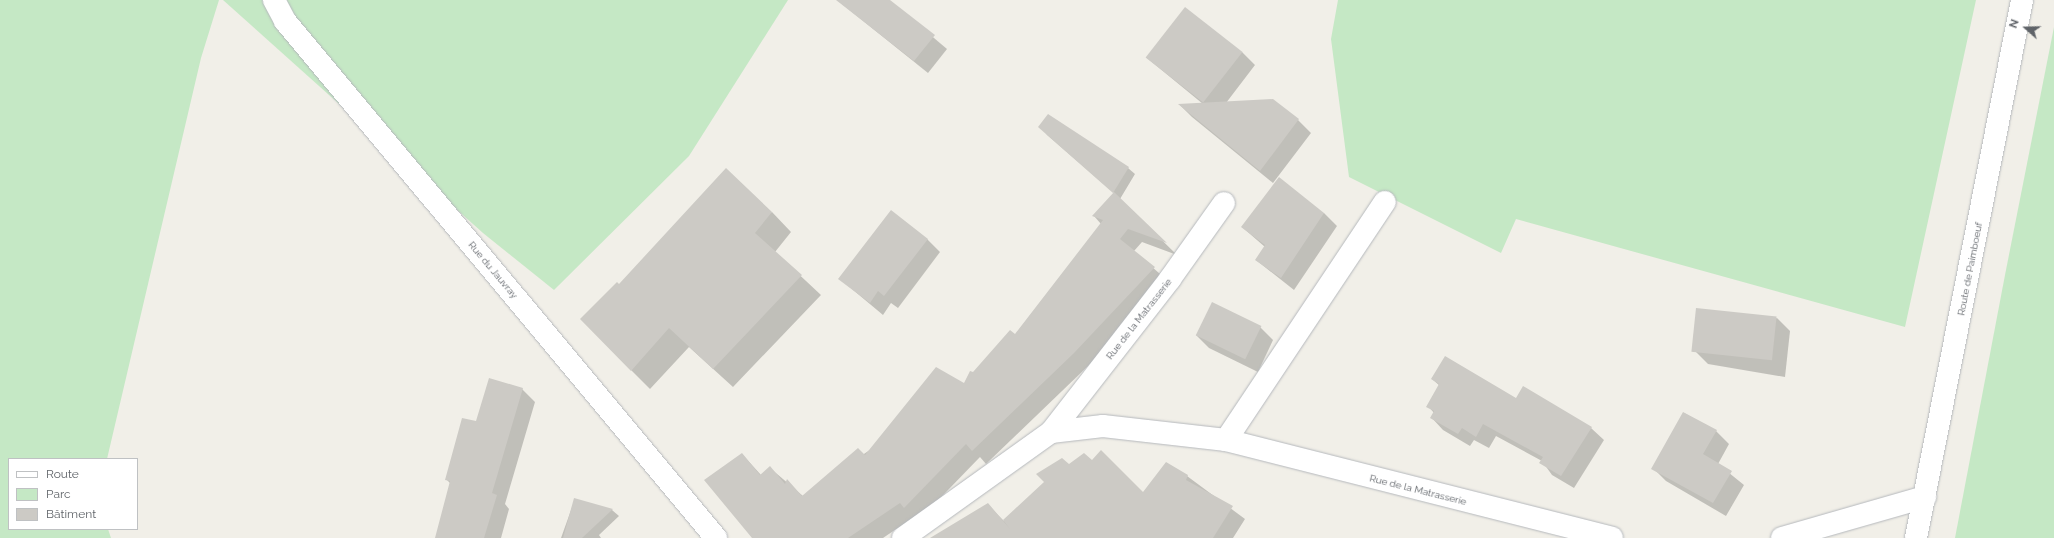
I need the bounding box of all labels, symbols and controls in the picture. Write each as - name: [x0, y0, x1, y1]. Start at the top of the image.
- north arrow: [2006, 8, 2046, 48]
- text: N: [2007, 18, 2022, 30]
- street label: Route de Paimboeuf: [1955, 221, 1985, 317]
- street label: Rue du Jauvray: [466, 239, 520, 301]
- street label: Rue de la Matrasserie: [1104, 276, 1174, 362]
- legend: [8, 458, 138, 530]
- text: Route: [46, 467, 79, 481]
- street label: Rue de la Matrasserie: [1368, 472, 1468, 508]
- text: Parc: [46, 487, 71, 501]
- text: Bâtiment: [46, 507, 96, 521]

